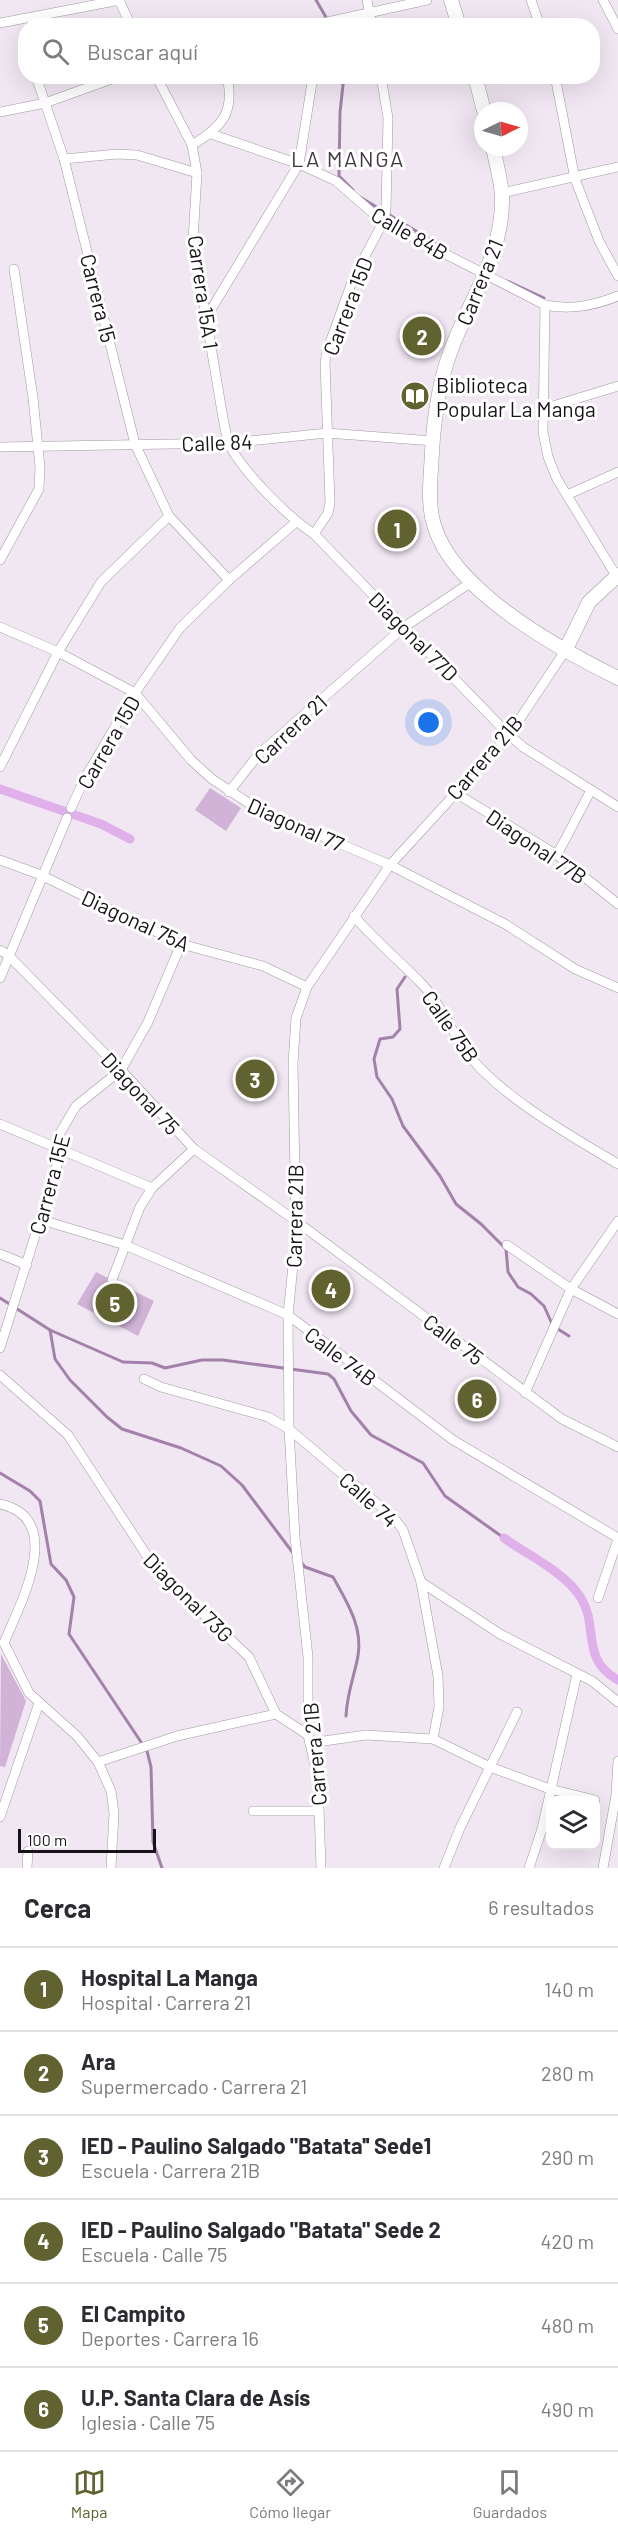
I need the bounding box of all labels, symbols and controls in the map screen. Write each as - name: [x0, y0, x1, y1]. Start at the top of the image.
- search box: [18, 18, 600, 84]
- icon: search: [39, 35, 72, 68]
- text: Buscar aquí: [87, 38, 198, 64]
- north arrow: [474, 102, 528, 156]
- district label: LA MANGA: [291, 145, 405, 171]
- street label: Calle 84B: [367, 201, 453, 265]
- street label: Carrera 15A 1: [184, 233, 224, 351]
- street label: Carrera 21: [450, 235, 508, 329]
- street label: Carrera 15: [76, 251, 122, 345]
- street label: Carrera 15D: [317, 253, 377, 359]
- pin: 2: [402, 314, 442, 358]
- place label: Biblioteca Popular La Manga: [436, 372, 596, 421]
- library icon: Biblioteca Popular La Manga: [399, 380, 431, 412]
- street label: Calle 84: [181, 428, 253, 456]
- pin: 1: [378, 506, 416, 552]
- street label: Diagonal 77D: [364, 586, 464, 686]
- street label: Carrera 21: [248, 689, 332, 769]
- street label: Carrera 15D: [71, 691, 145, 793]
- your location: [414, 708, 443, 737]
- street label: Carrera 21B: [441, 710, 527, 804]
- street label: Diagonal 77: [244, 792, 348, 856]
- street label: Diagonal 77B: [482, 803, 592, 889]
- street label: Diagonal 75A: [78, 884, 194, 956]
- street label: Calle 75B: [417, 985, 485, 1067]
- street label: Diagonal 75: [97, 1047, 185, 1139]
- pin: 3: [236, 1056, 274, 1102]
- street label: Carrera 15E: [24, 1131, 74, 1237]
- street label: Carrera 21B: [281, 1164, 307, 1268]
- pin: 4: [312, 1266, 350, 1312]
- pin: 5: [96, 1280, 134, 1326]
- street label: Calle 75: [419, 1308, 489, 1370]
- street label: Calle 74B: [300, 1321, 382, 1391]
- pin: 6: [458, 1376, 496, 1422]
- street label: Calle 74: [335, 1466, 403, 1532]
- street label: Diagonal 73G: [139, 1547, 239, 1647]
- street label: Carrera 21B: [297, 1701, 331, 1807]
- map controls: [546, 1796, 600, 1850]
- button: layers: [546, 1796, 600, 1850]
- scale bar: [18, 1826, 156, 1854]
- text: 100 m: [27, 1830, 67, 1849]
- text: Cerca: [24, 1892, 91, 1923]
- text: 6 resultados: [488, 1895, 594, 1919]
- text: Hospital La Manga: [81, 1964, 258, 1990]
- text: 1: [40, 1977, 47, 2001]
- text: 140 m: [544, 1977, 594, 2001]
- text: Hospital · Carrera 21: [81, 1990, 251, 2014]
- text: Ara: [81, 2048, 116, 2074]
- text: 2: [38, 2061, 49, 2085]
- text: 280 m: [541, 2061, 594, 2085]
- text: Supermercado · Carrera 21: [81, 2074, 307, 2098]
- text: IED - Paulino Salgado "Batata'' Sede1: [81, 2132, 431, 2158]
- text: 3: [38, 2145, 49, 2169]
- text: 290 m: [541, 2145, 594, 2169]
- text: Escuela · Carrera 21B: [81, 2158, 260, 2182]
- text: IED - Paulino Salgado "Batata" Sede 2: [81, 2216, 441, 2242]
- text: 4: [37, 2229, 50, 2253]
- text: 420 m: [540, 2229, 594, 2253]
- text: Escuela · Calle 75: [81, 2242, 227, 2266]
- text: El Campito: [81, 2300, 185, 2326]
- text: 5: [38, 2313, 49, 2337]
- text: 480 m: [541, 2313, 594, 2337]
- text: Deportes · Carrera 16: [81, 2326, 259, 2350]
- text: U.P. Santa Clara de Asís: [81, 2384, 310, 2410]
- text: 6: [38, 2397, 49, 2421]
- text: 490 m: [541, 2397, 594, 2421]
- text: Iglesia · Calle 75: [81, 2410, 215, 2434]
- tab: Mapa: [71, 2466, 107, 2521]
- tab: Cómo llegar: [249, 2466, 331, 2521]
- tab: Guardados: [473, 2466, 547, 2521]

